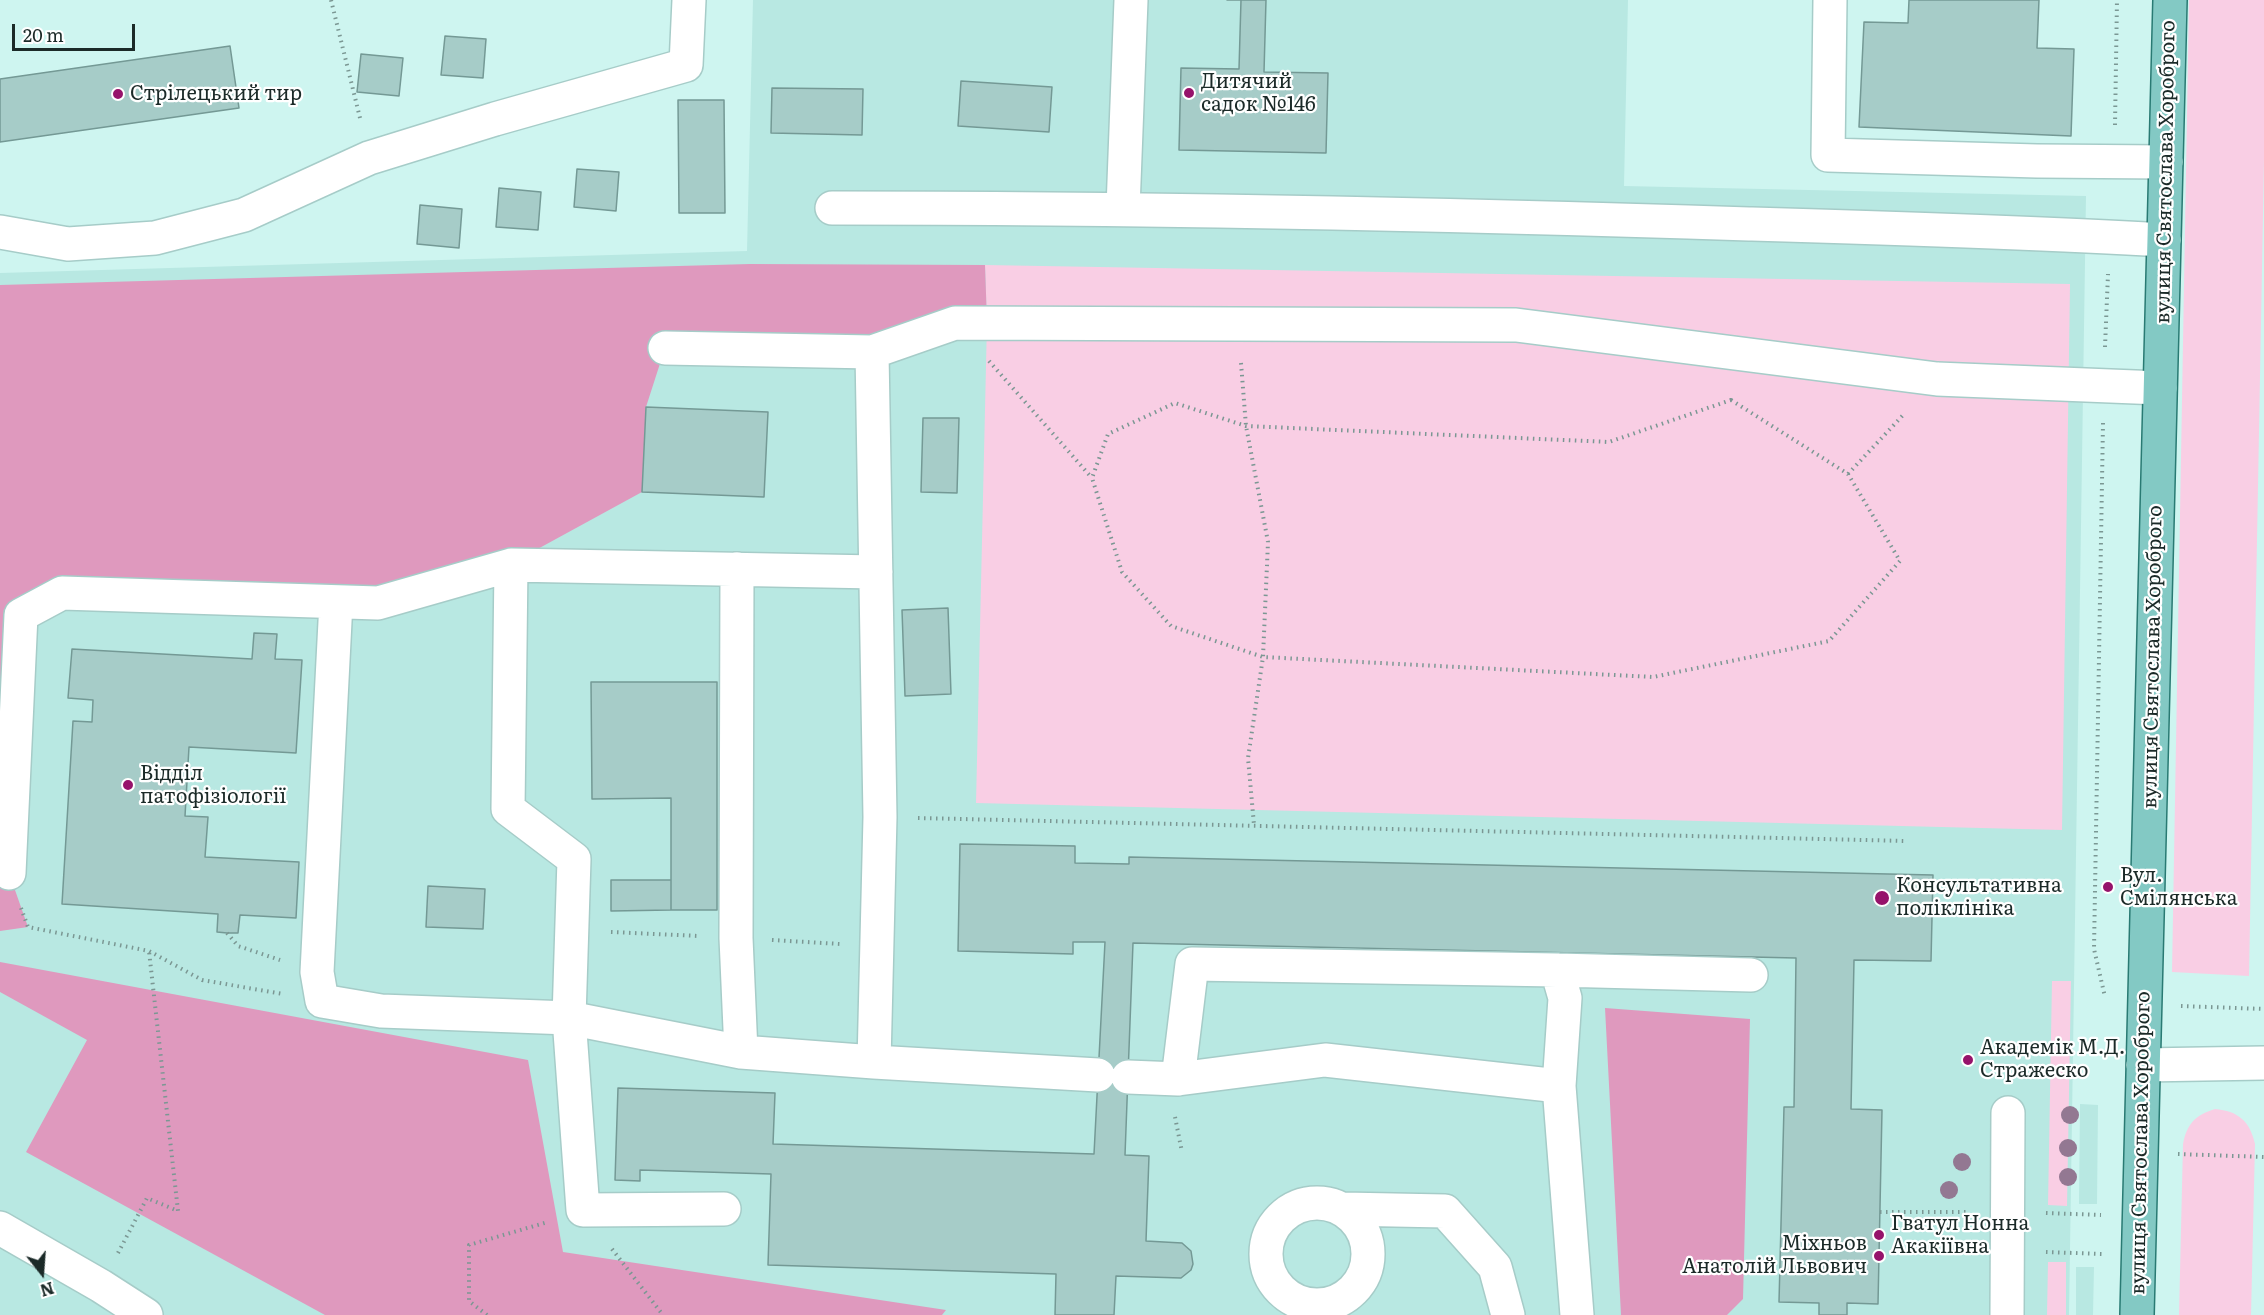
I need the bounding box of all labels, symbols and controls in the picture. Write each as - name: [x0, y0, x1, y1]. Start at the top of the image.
- scale bar: [15, 12, 138, 50]
- street label: вулиця Святослава Хороброго: [2151, 20, 2181, 324]
- text: 20 m: [23, 21, 64, 48]
- place label: Дитячий садок №146: [1201, 70, 1316, 117]
- place label: Стрілецький тир: [130, 82, 302, 106]
- marker: Дитячий садок №146: [1182, 86, 1196, 100]
- marker: Стрілецький тир: [111, 87, 125, 101]
- street label: вулиця Святослава Хороброго: [2138, 505, 2168, 809]
- place label: Відділ патофізіології: [140, 762, 286, 809]
- marker: Відділ патофізіології: [121, 778, 135, 792]
- place label: Вул. Смілянська: [2120, 864, 2238, 911]
- place label: Консультативна поліклініка: [1896, 874, 2062, 921]
- marker: Вул. Смілянська: [2101, 880, 2115, 894]
- marker: Консультативна поліклініка: [1873, 889, 1891, 907]
- street label: вулиця Святослава Хороброго: [2126, 991, 2156, 1295]
- place label: Академік М.Д. Стражеско: [1980, 1036, 2126, 1083]
- marker: Академік М.Д. Стражеско: [1961, 1053, 1975, 1067]
- place label: Гватул Нонна Акакіївна: [1891, 1212, 2029, 1259]
- marker: Гватул Нонна Акакіївна: [1872, 1228, 1886, 1242]
- place label: Міхньов Анатолій Львович: [1682, 1232, 1867, 1279]
- north arrow: [12, 1243, 72, 1303]
- marker: Міхньов Анатолій Львович: [1872, 1249, 1886, 1263]
- text: N: [37, 1277, 57, 1304]

